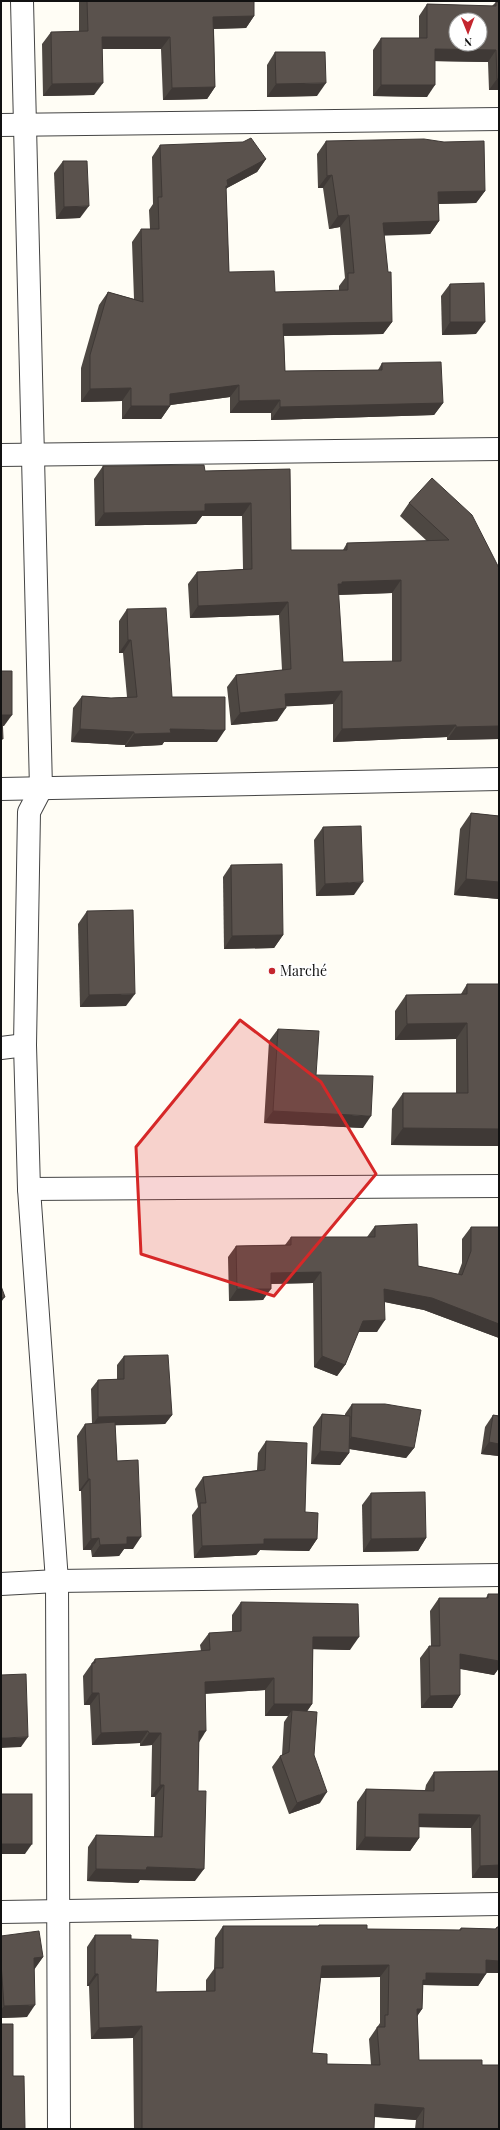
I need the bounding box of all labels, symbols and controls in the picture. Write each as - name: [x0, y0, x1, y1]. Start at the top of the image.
- north arrow: [448, 12, 488, 52]
- text: N: [464, 35, 472, 50]
- place label: Marché: [280, 961, 327, 980]
- marker: Marché: [267, 966, 277, 976]

